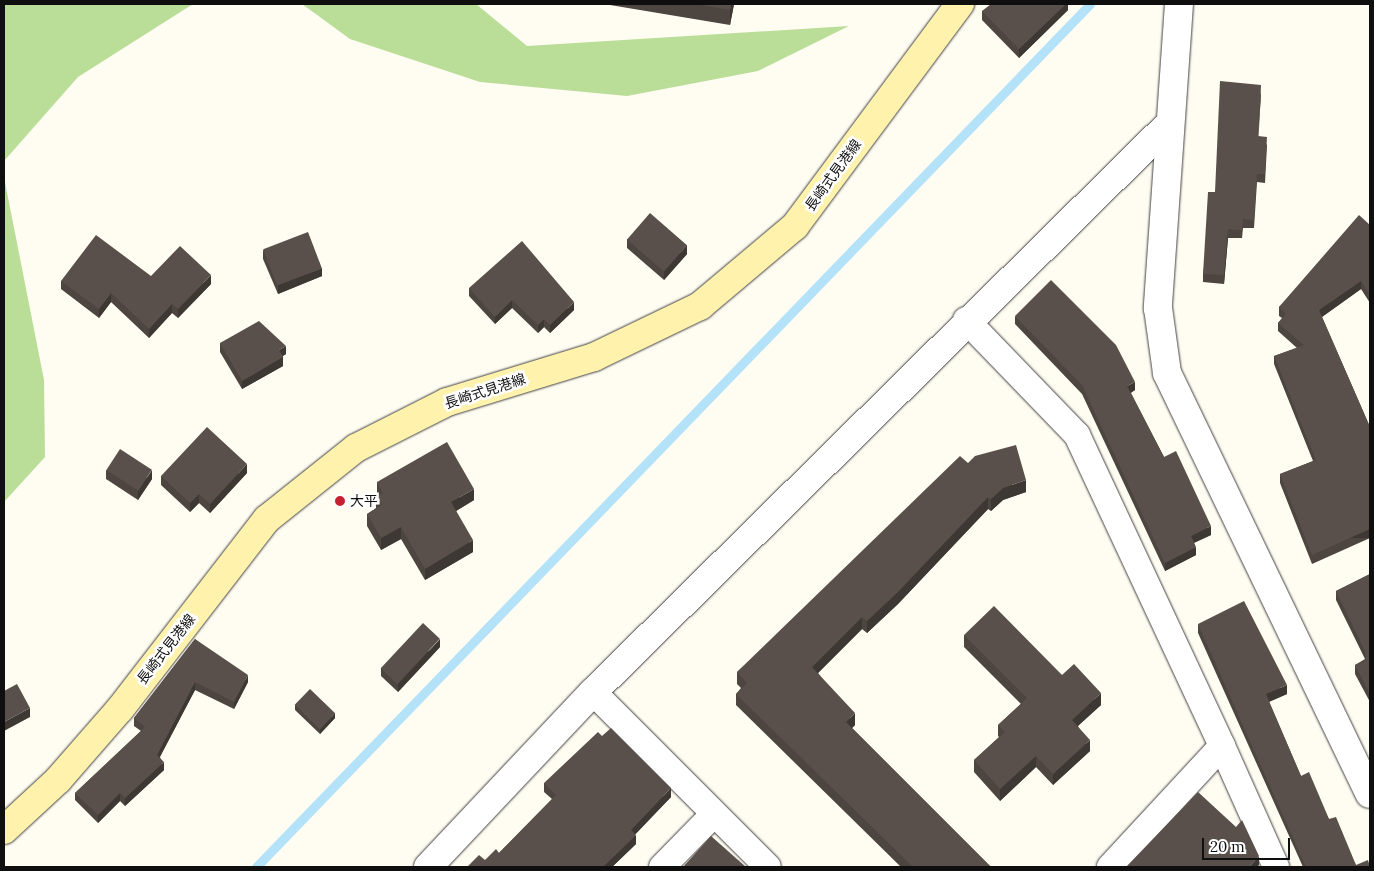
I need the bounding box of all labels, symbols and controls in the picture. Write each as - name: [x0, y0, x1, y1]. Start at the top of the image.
- street label: 長崎式見港線: [802, 136, 864, 214]
- street label: 長崎式見港線: [442, 370, 528, 412]
- place label: 大平: [350, 493, 378, 509]
- marker: 大平: [334, 495, 346, 507]
- street label: 長崎式見港線: [134, 611, 198, 687]
- scale bar: [1204, 828, 1292, 860]
- text: 20 m: [1210, 837, 1245, 856]

